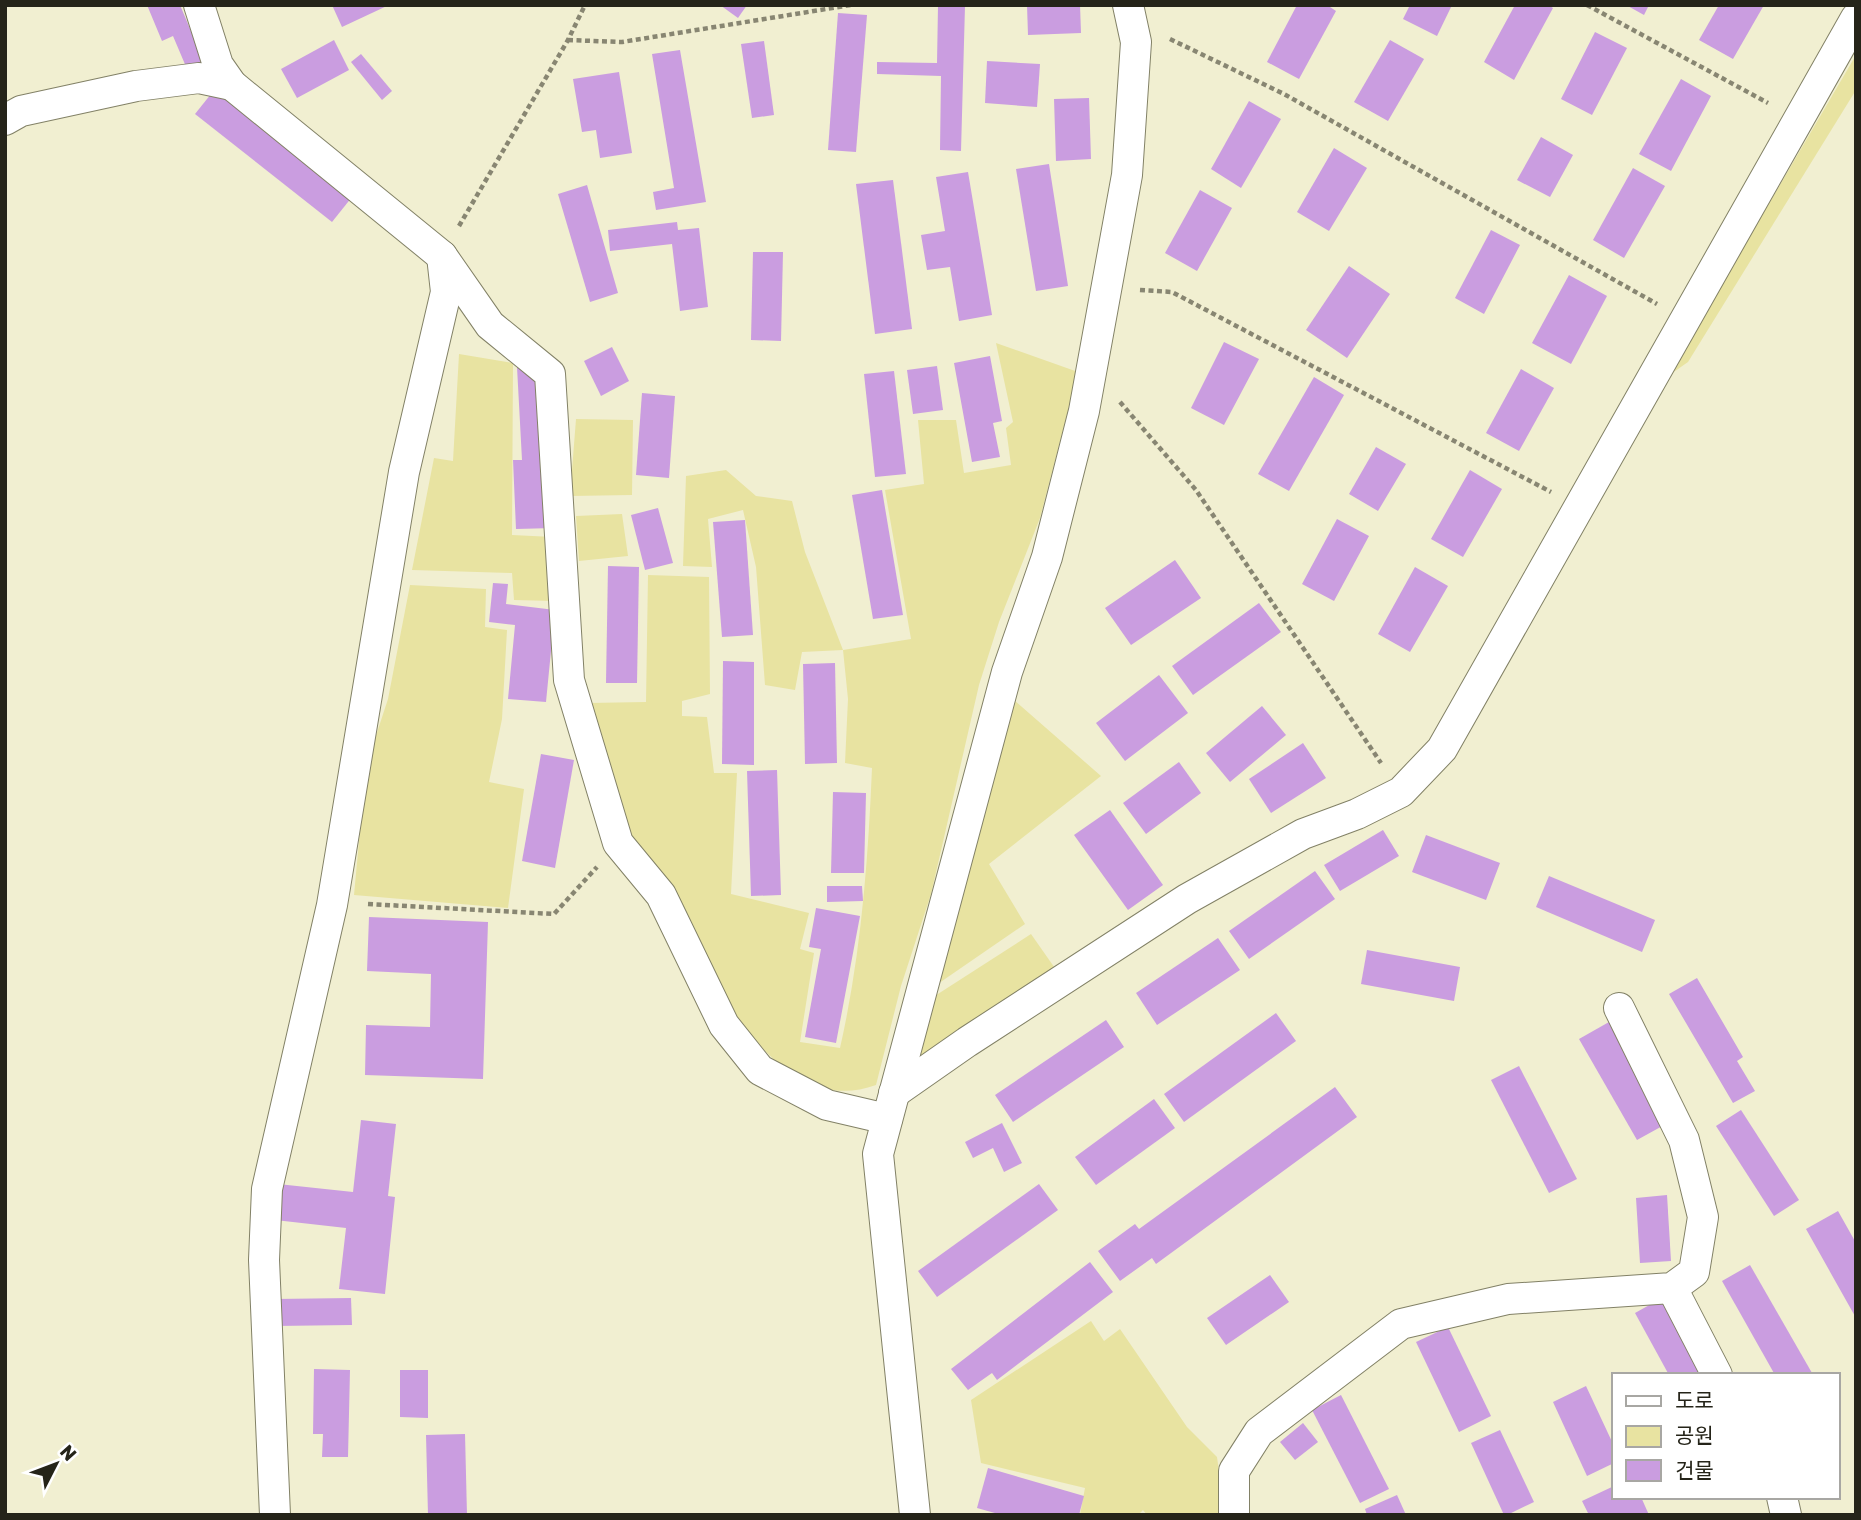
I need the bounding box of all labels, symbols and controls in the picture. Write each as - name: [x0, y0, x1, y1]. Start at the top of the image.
- legend: [1612, 1373, 1840, 1499]
- text: 도로: [1675, 1388, 1714, 1413]
- text: 공원: [1675, 1423, 1714, 1448]
- north arrow: [21, 1429, 91, 1499]
- text: N: [55, 1440, 81, 1466]
- text: 건물: [1675, 1458, 1714, 1483]

